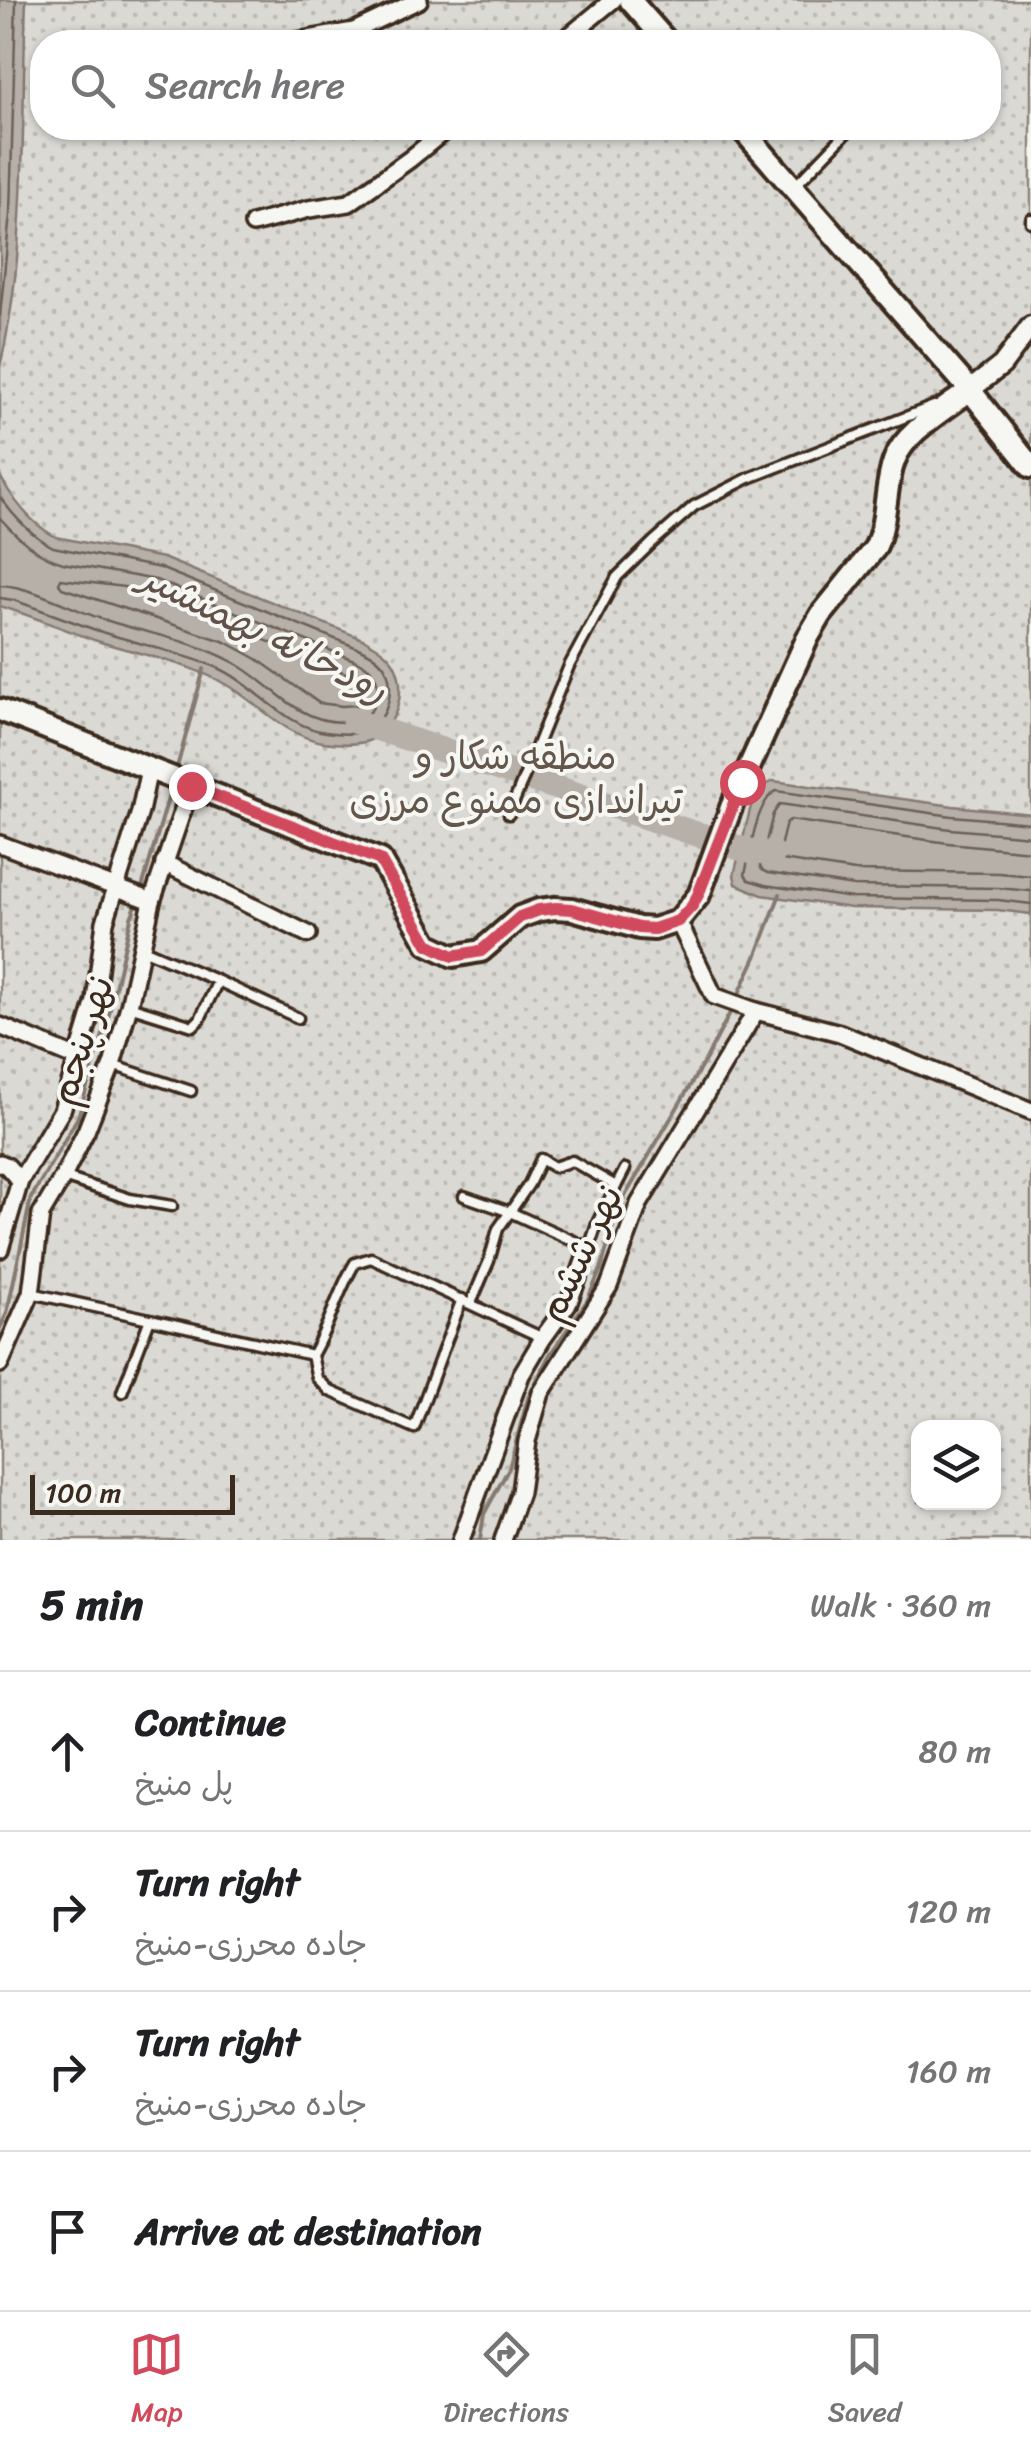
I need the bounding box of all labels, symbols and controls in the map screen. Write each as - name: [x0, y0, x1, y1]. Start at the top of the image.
- search box: [30, 30, 1001, 140]
- text: Search here: [145, 52, 345, 119]
- icon: search: [65, 58, 120, 113]
- water label: رودخانه بهمنشیر: [124, 539, 401, 723]
- park label: منطقه شکار و تیراندازی ممنوع مرزی: [349, 723, 684, 834]
- route start: [720, 760, 766, 806]
- route end: [169, 764, 215, 810]
- street label: نهر پنجم: [29, 966, 134, 1114]
- street label: نهر ششم: [518, 1173, 643, 1334]
- map controls: [911, 1420, 1001, 1510]
- button: layers: [911, 1420, 1001, 1510]
- text: 100 m: [45, 1468, 121, 1517]
- scale bar: [30, 1470, 235, 1514]
- text: 5 min: [40, 1568, 143, 1642]
- text: Walk · 360 m: [810, 1577, 991, 1634]
- text: Continue: [135, 1689, 286, 1756]
- text: 80 m: [919, 1723, 991, 1780]
- icon: ahead: [40, 1724, 95, 1779]
- text: پل منیخ: [135, 1756, 233, 1813]
- text: Turn right: [135, 1849, 300, 1916]
- text: 120 m: [906, 1883, 991, 1940]
- icon: right: [40, 1884, 95, 1939]
- text: جاده محرزی-منیخ: [135, 1916, 368, 1973]
- text: Turn right: [135, 2009, 300, 2076]
- text: 160 m: [906, 2043, 991, 2100]
- icon: right: [40, 2044, 95, 2099]
- text: جاده محرزی-منیخ: [135, 2076, 368, 2133]
- text: Arrive at destination: [135, 2198, 482, 2265]
- icon: arrive: [40, 2204, 95, 2259]
- tab: Map: [129, 2327, 184, 2436]
- tab: Directions: [443, 2327, 569, 2436]
- tab: Saved: [828, 2327, 902, 2436]

